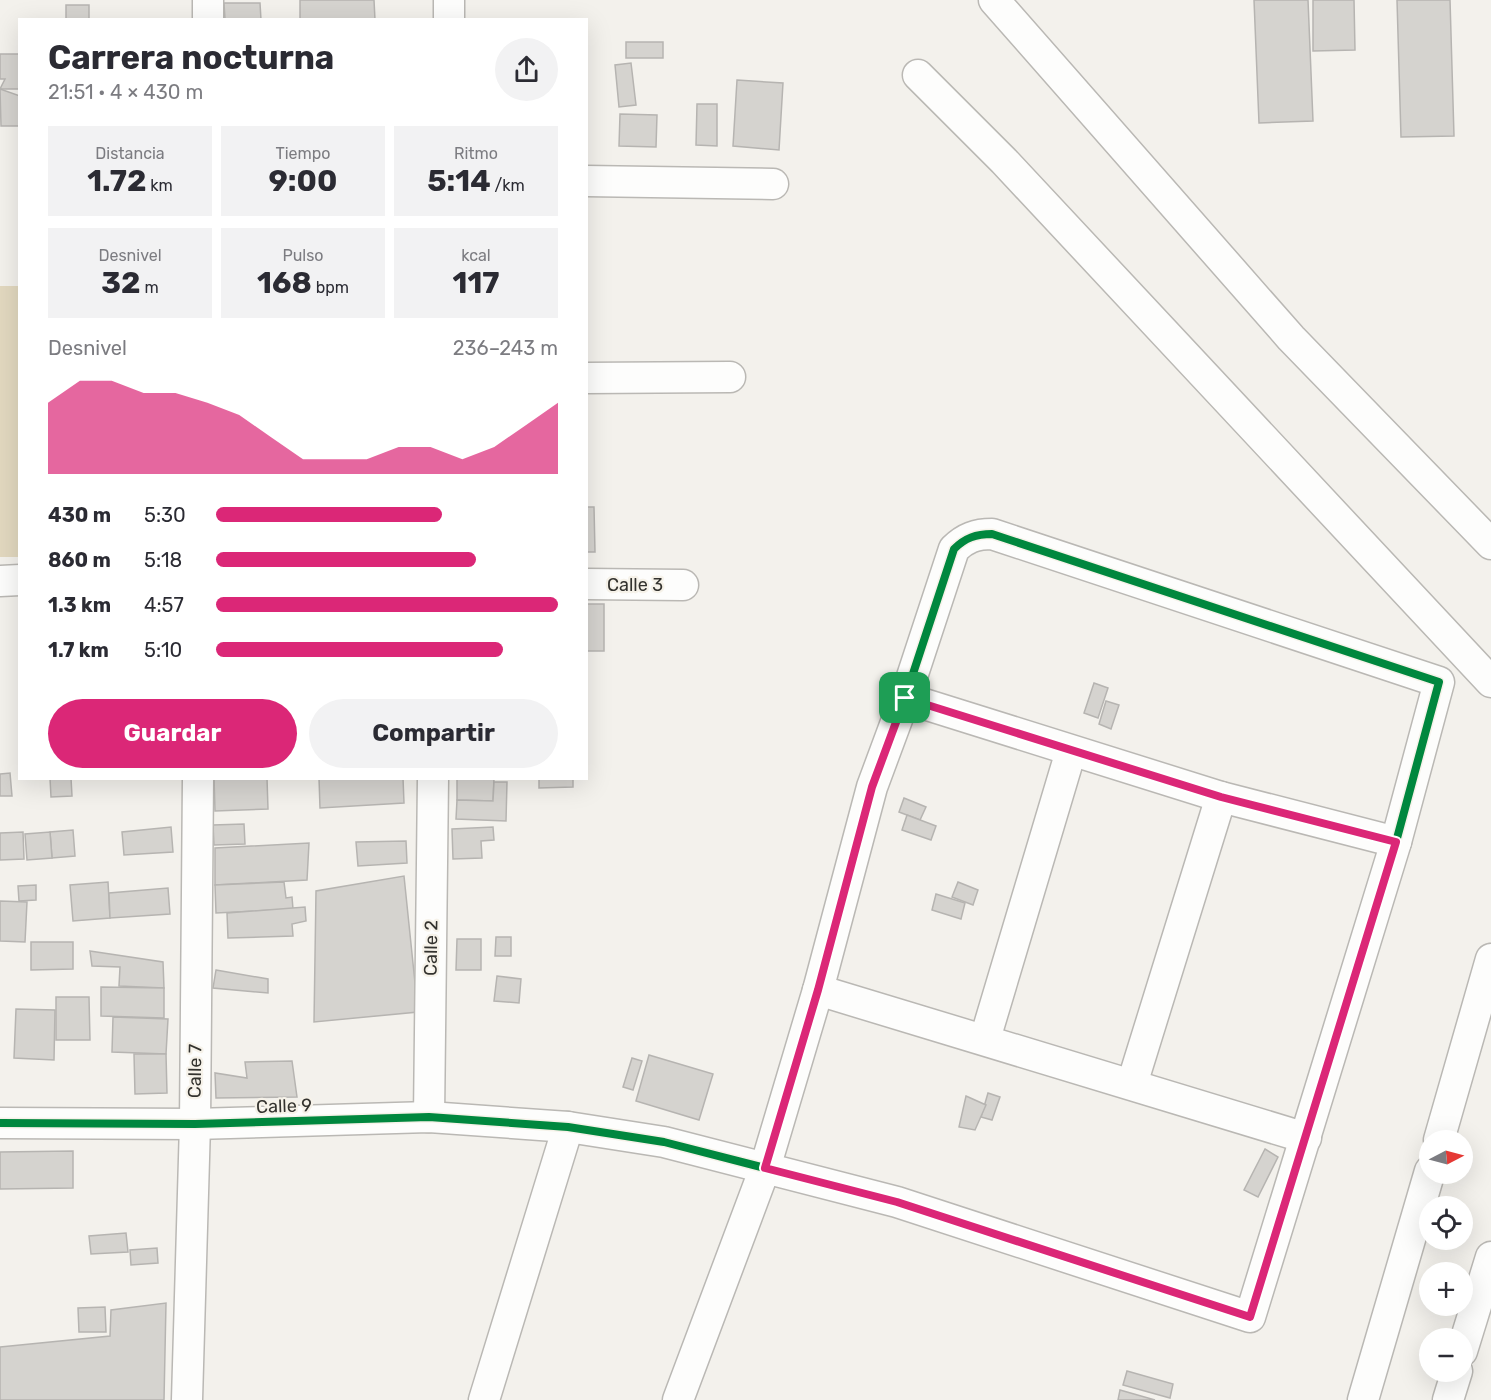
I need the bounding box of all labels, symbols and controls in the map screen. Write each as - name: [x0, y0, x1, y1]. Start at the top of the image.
- text: Carrera nocturna: [48, 38, 334, 77]
- button: share: [495, 38, 558, 101]
- text: 21:51 · 4 × 430 m: [48, 80, 203, 104]
- text: Distancia: [95, 144, 165, 163]
- text: Tiempo: [276, 144, 331, 163]
- text: Ritmo: [454, 144, 498, 163]
- text: 1.72: [87, 163, 146, 199]
- text: 9:00: [269, 163, 337, 199]
- text: 5:14: [427, 163, 491, 199]
- text: km: [146, 176, 173, 195]
- text: /km: [491, 176, 525, 195]
- text: Desnivel: [98, 246, 162, 265]
- text: Pulso: [282, 246, 324, 265]
- text: kcal: [461, 246, 491, 265]
- text: 32: [101, 265, 141, 301]
- text: 168: [257, 265, 312, 301]
- text: 117: [452, 265, 500, 301]
- text: m: [141, 278, 159, 297]
- text: bpm: [312, 278, 349, 297]
- text: Desnivel: [48, 336, 127, 360]
- text: 236–243 m: [453, 336, 558, 360]
- text: 430 m: [48, 503, 111, 527]
- text: 5:30: [144, 503, 186, 527]
- text: 860 m: [48, 548, 111, 572]
- text: 5:18: [144, 548, 182, 572]
- street label: Calle 3: [607, 574, 663, 596]
- text: 1.3 km: [48, 593, 111, 617]
- text: 4:57: [144, 593, 184, 617]
- text: 1.7 km: [48, 638, 109, 662]
- text: 5:10: [144, 638, 182, 662]
- pin: [879, 672, 930, 723]
- icon: arrive: [888, 681, 921, 714]
- button: Guardar: [48, 699, 297, 768]
- button: Compartir: [309, 699, 558, 768]
- street label: Calle 2: [420, 920, 442, 976]
- street label: Calle 7: [184, 1044, 206, 1098]
- street label: Calle 9: [256, 1094, 312, 1118]
- north arrow: [1419, 1130, 1473, 1184]
- map controls: [1419, 1130, 1473, 1382]
- button: locate: [1419, 1196, 1473, 1250]
- button: +: [1419, 1262, 1473, 1316]
- button: −: [1419, 1328, 1473, 1382]

